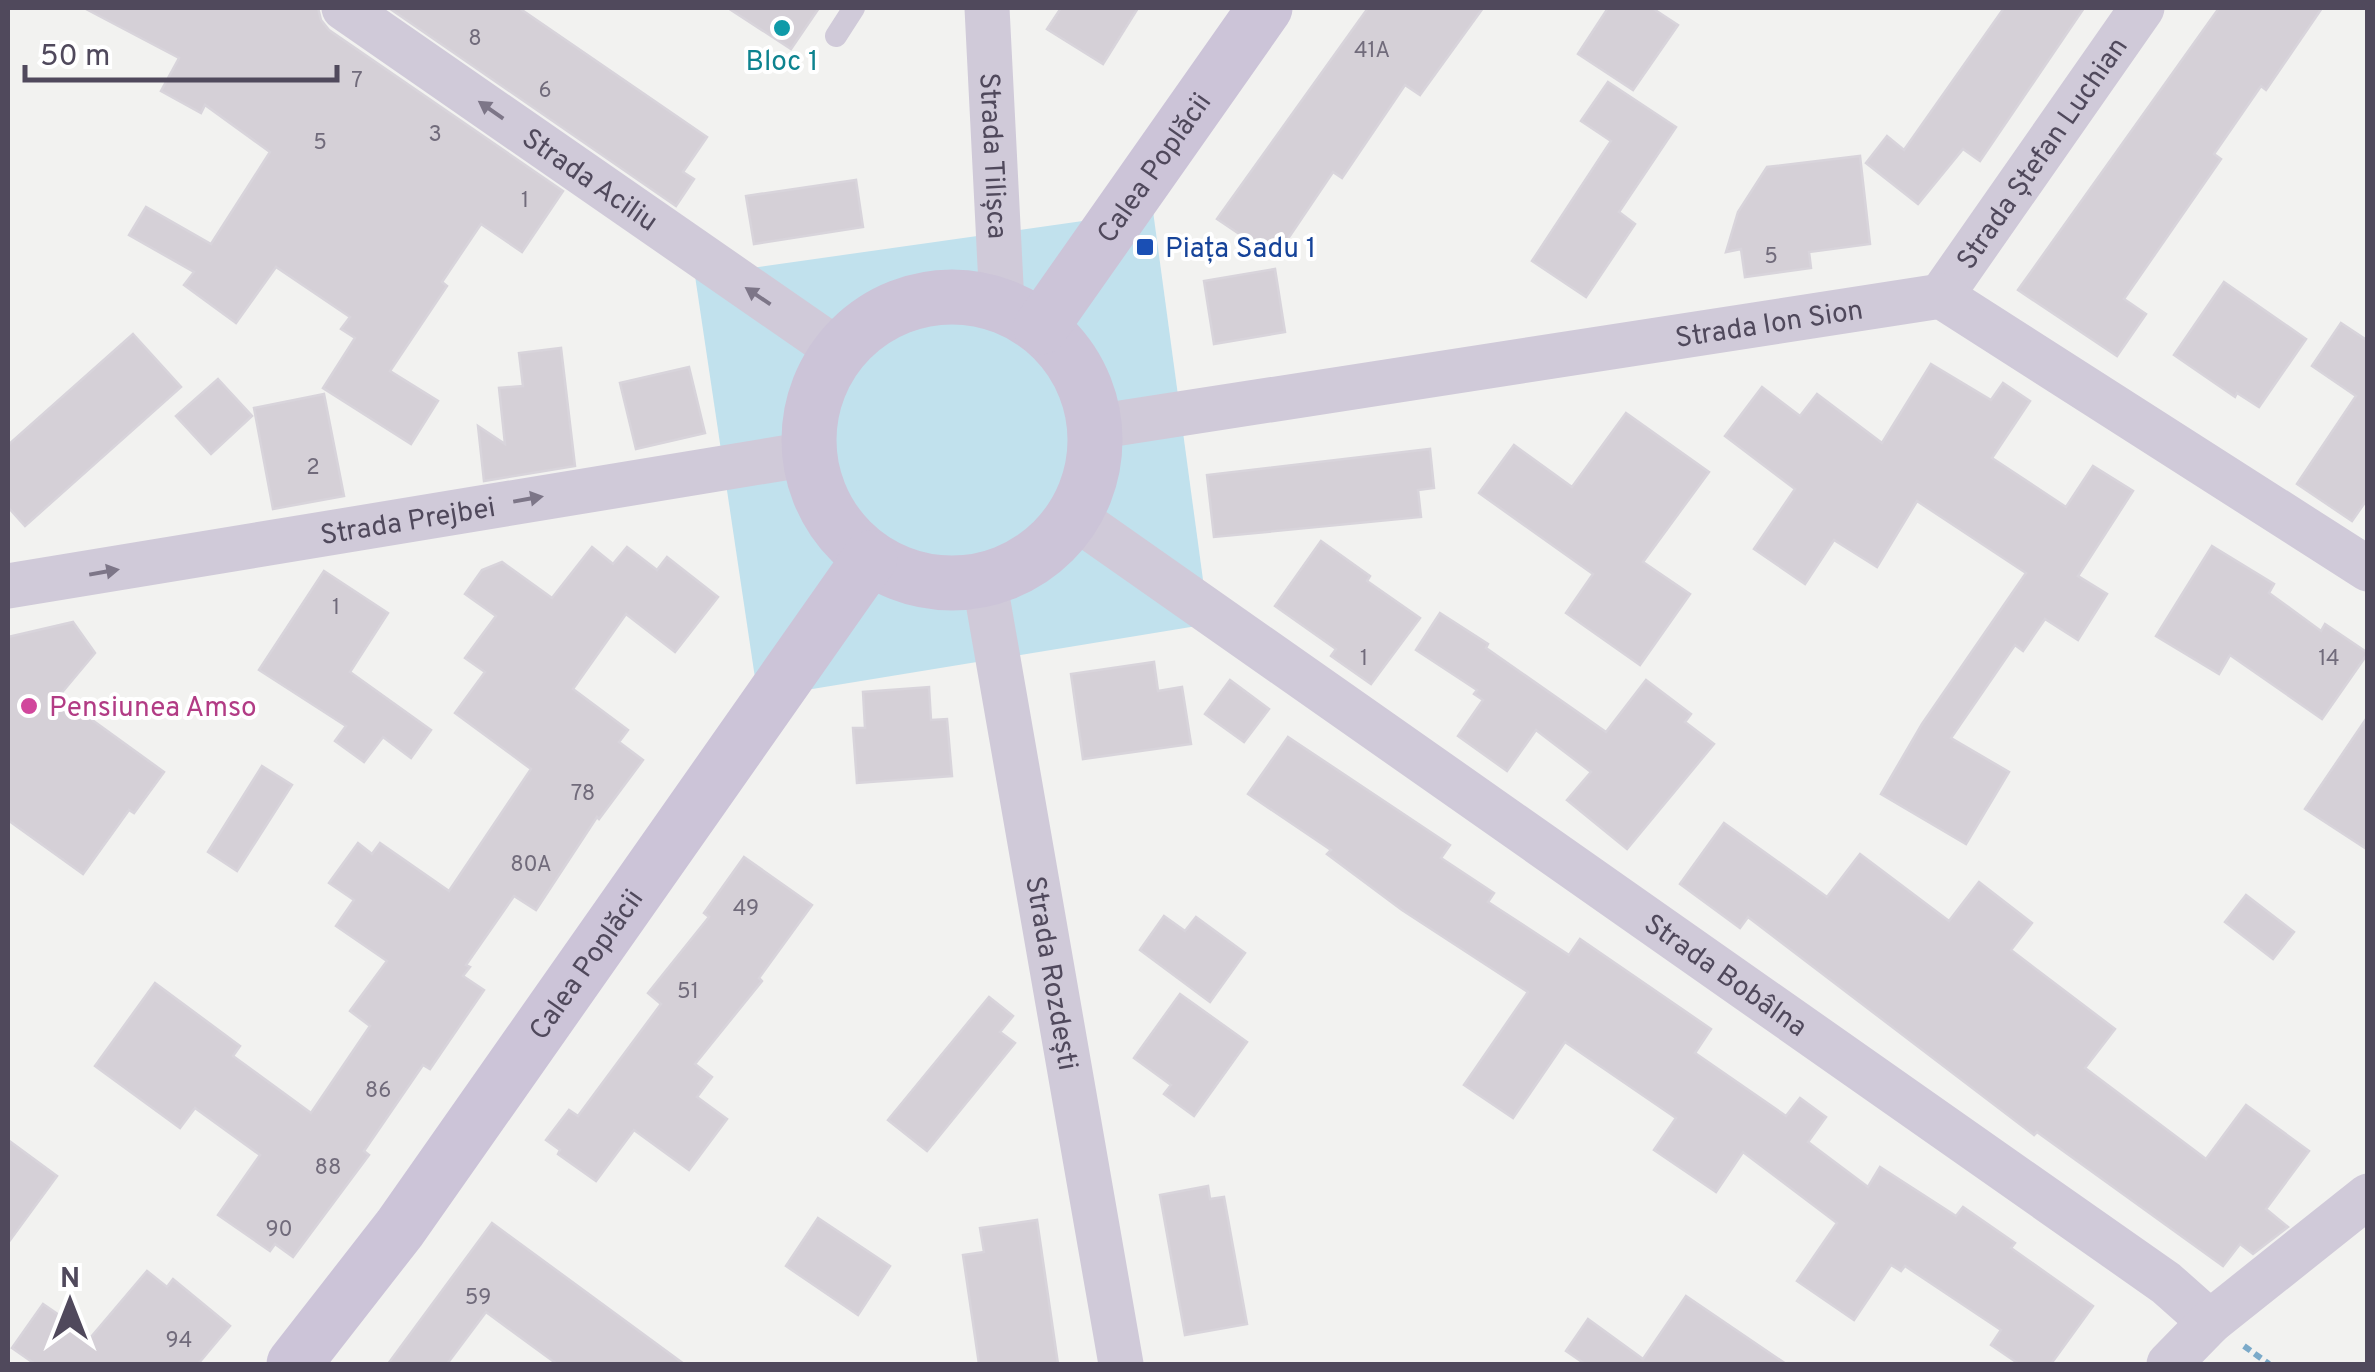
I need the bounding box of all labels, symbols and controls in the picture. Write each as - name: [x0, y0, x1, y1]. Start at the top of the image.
- marker: Bloc 1: [771, 17, 793, 39]
- scale bar: [25, 20, 338, 82]
- house number: 8: [468, 26, 482, 53]
- street label: Strada Ștefan Luchian: [1950, 31, 2137, 278]
- house number: 41A: [1354, 38, 1390, 65]
- text: 50 m: [40, 39, 110, 76]
- place label: Bloc 1: [746, 45, 818, 81]
- house number: 7: [351, 68, 363, 95]
- street label: Strada Tilișca: [969, 72, 1014, 240]
- house number: 6: [538, 78, 552, 105]
- street label: Calea Poplăcii: [1090, 87, 1221, 251]
- one-way arrow: [478, 101, 505, 120]
- house number: 3: [428, 122, 442, 149]
- street label: Strada Aciliu: [514, 122, 664, 241]
- house number: 5: [313, 130, 327, 157]
- house number: 1: [521, 188, 529, 215]
- place label: Piața Sadu 1: [1165, 232, 1316, 268]
- marker: Piața Sadu 1: [1134, 236, 1156, 258]
- house number: 5: [1764, 244, 1778, 271]
- one-way arrow: [745, 287, 771, 306]
- street label: Strada Ion Sion: [1673, 293, 1866, 358]
- house number: 2: [306, 455, 320, 482]
- street label: Strada Prejbei: [318, 491, 498, 555]
- one-way arrow: [513, 491, 544, 506]
- one-way arrow: [89, 564, 120, 579]
- house number: 1: [332, 595, 340, 622]
- house number: 1: [1360, 646, 1368, 673]
- house number: 14: [2318, 646, 2340, 673]
- place label: Pensiunea Amso: [49, 691, 257, 727]
- marker: Pensiunea Amso: [18, 695, 40, 717]
- house number: 78: [571, 781, 595, 808]
- house number: 80A: [510, 852, 552, 879]
- street label: Strada Rozdești: [1015, 874, 1084, 1073]
- street label: Calea Poplăcii: [522, 883, 653, 1048]
- house number: 49: [733, 896, 759, 923]
- street label: Strada Bobâlna: [1636, 907, 1813, 1047]
- house number: 51: [677, 979, 699, 1006]
- house number: 86: [365, 1078, 391, 1105]
- house number: 88: [315, 1155, 341, 1182]
- house number: 90: [265, 1217, 293, 1244]
- north arrow: [20, 1252, 120, 1352]
- text: N: [60, 1262, 80, 1298]
- house number: 59: [465, 1285, 491, 1312]
- house number: 94: [166, 1328, 192, 1355]

